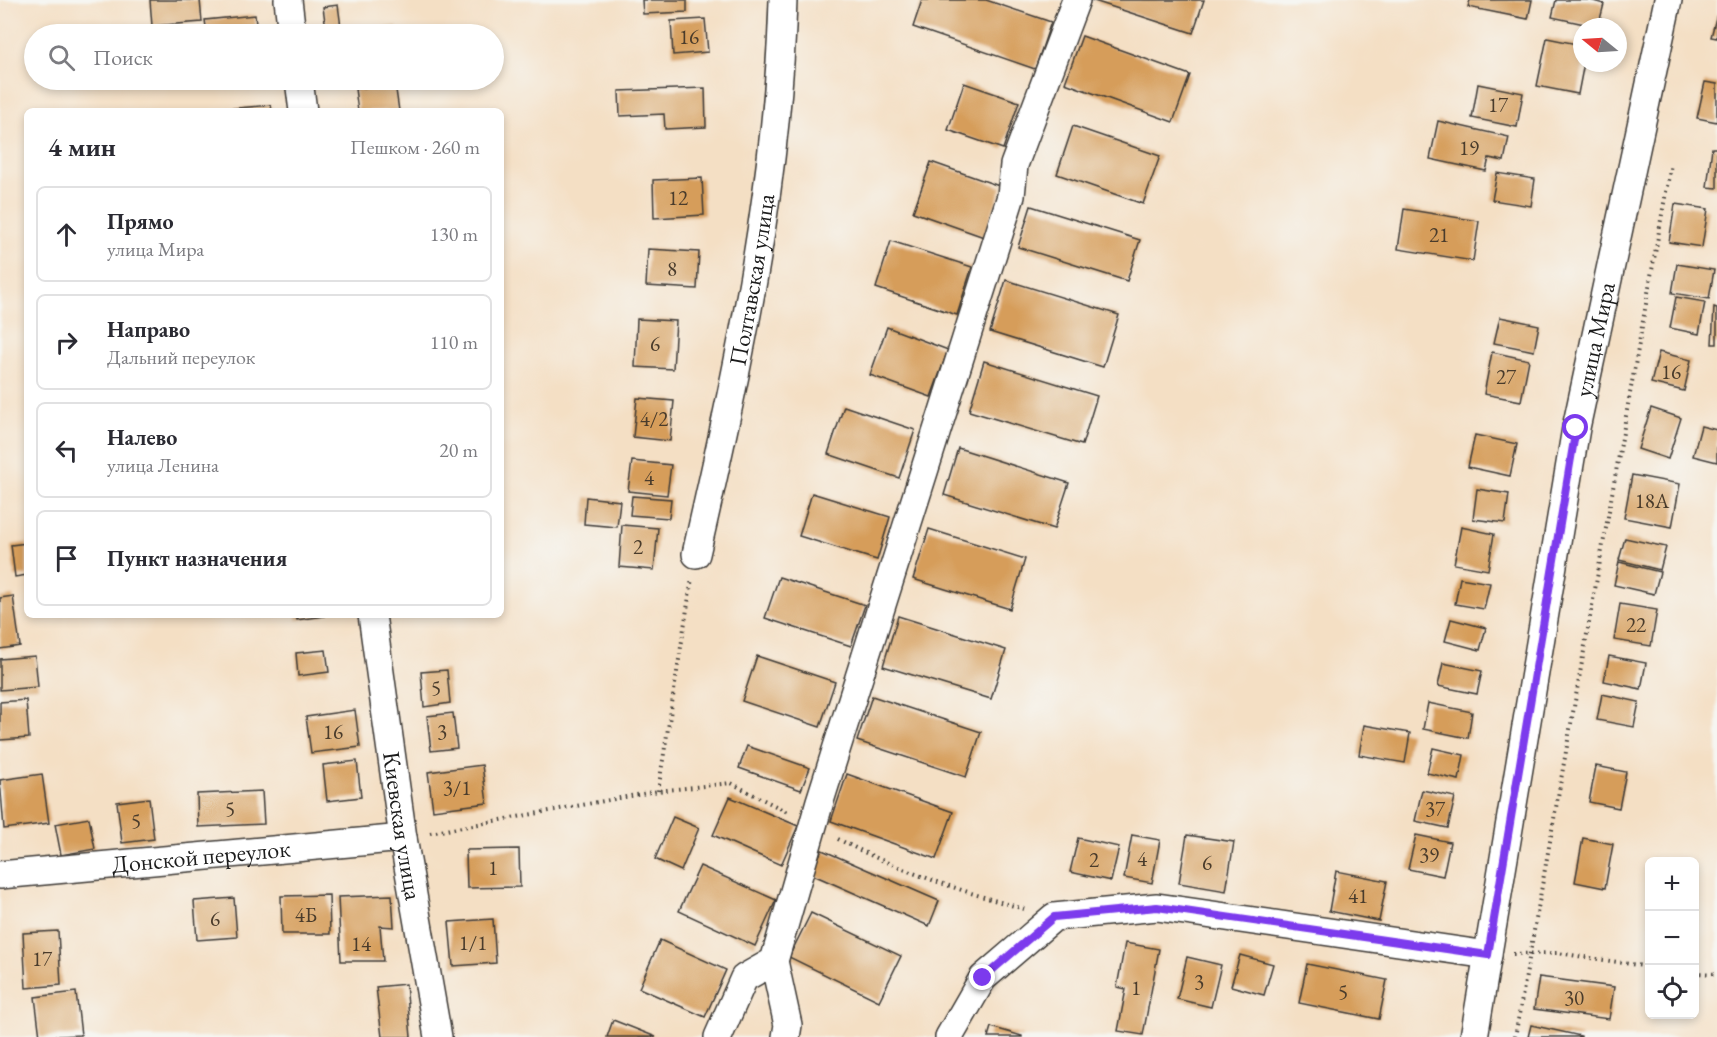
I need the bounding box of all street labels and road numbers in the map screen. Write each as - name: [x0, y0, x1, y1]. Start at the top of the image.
- street label: Полтавская улица: [721, 191, 781, 368]
- street label: улица Мира: [1567, 279, 1622, 400]
- street label: Киевская улица: [376, 750, 430, 903]
- street label: Донской переулок: [110, 832, 292, 880]

